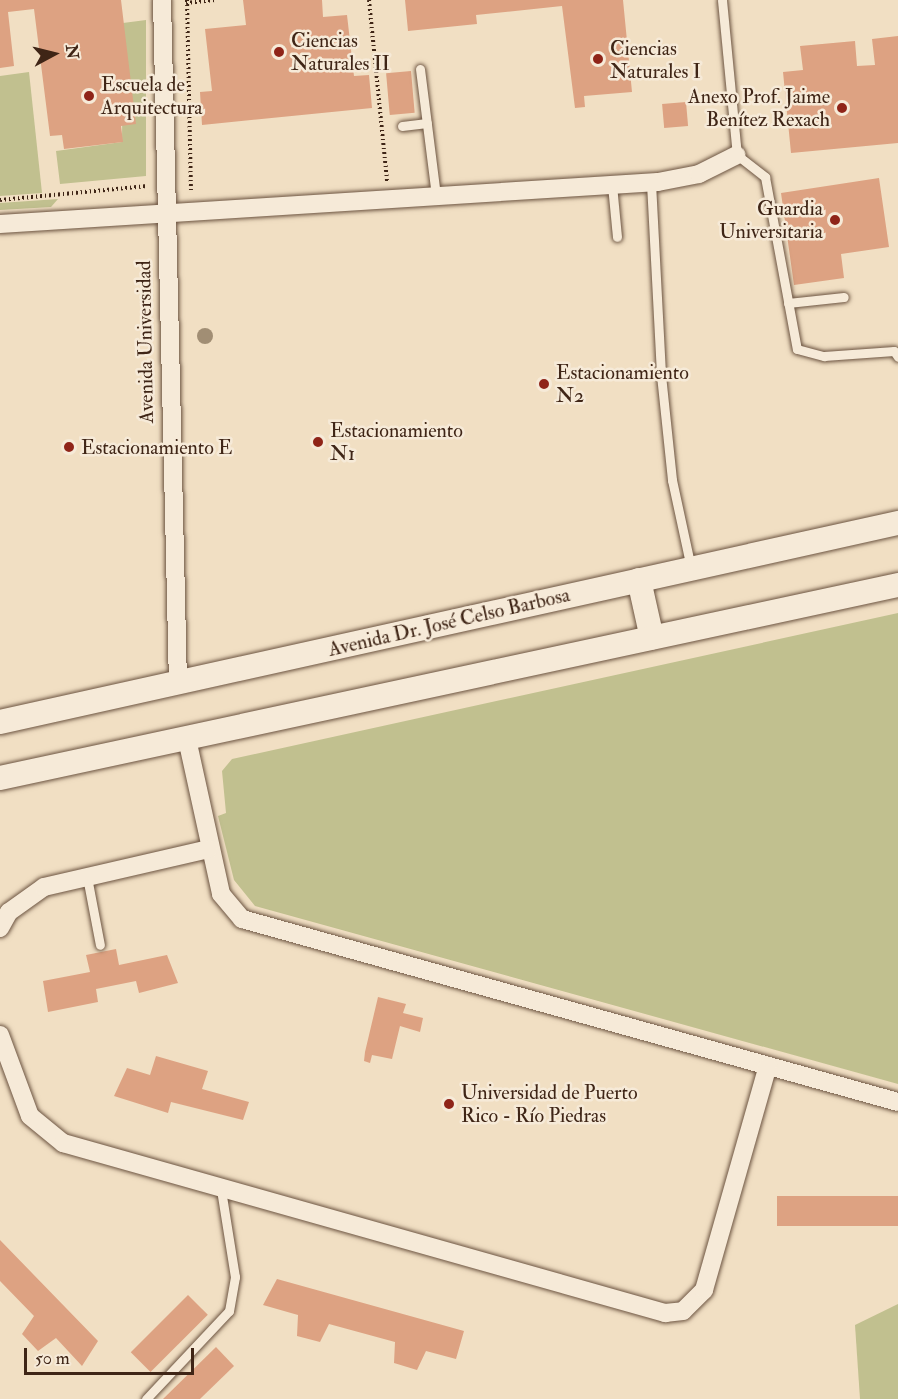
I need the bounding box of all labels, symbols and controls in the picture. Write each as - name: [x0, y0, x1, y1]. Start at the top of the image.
- north arrow: [24, 24, 84, 84]
- place label: Ciencias Naturales II: [291, 28, 390, 75]
- place label: Ciencias Naturales I: [610, 36, 701, 83]
- text: N: [61, 43, 83, 60]
- marker: Ciencias Naturales II: [272, 45, 286, 59]
- marker: Ciencias Naturales I: [591, 52, 605, 66]
- place label: Escuela de Arquitectura: [101, 72, 203, 119]
- place label: Anexo Prof. Jaime Benítez Rexach: [688, 84, 830, 131]
- marker: Escuela de Arquitectura: [82, 89, 96, 103]
- marker: Anexo Prof. Jaime Benítez Rexach: [835, 101, 849, 115]
- place label: Guardia Universitaria: [719, 196, 823, 243]
- marker: Guardia Universitaria: [828, 213, 842, 227]
- street label: Avenida Universidad: [132, 260, 158, 424]
- place label: Estacionamiento N2: [556, 360, 689, 407]
- marker: Estacionamiento N2: [537, 377, 551, 391]
- place label: Estacionamiento N1: [330, 418, 463, 465]
- place label: Estacionamiento E: [81, 435, 232, 459]
- marker: Estacionamiento N1: [311, 435, 325, 449]
- marker: Estacionamiento E: [62, 440, 76, 454]
- street label: Avenida Dr. José Celso Barbosa: [326, 582, 572, 662]
- place label: Universidad de Puerto Rico - Río Piedras: [461, 1080, 638, 1127]
- marker: Universidad de Puerto Rico - Río Piedras: [442, 1097, 456, 1111]
- scale bar: [27, 1336, 196, 1374]
- text: 50 m: [35, 1347, 70, 1370]

